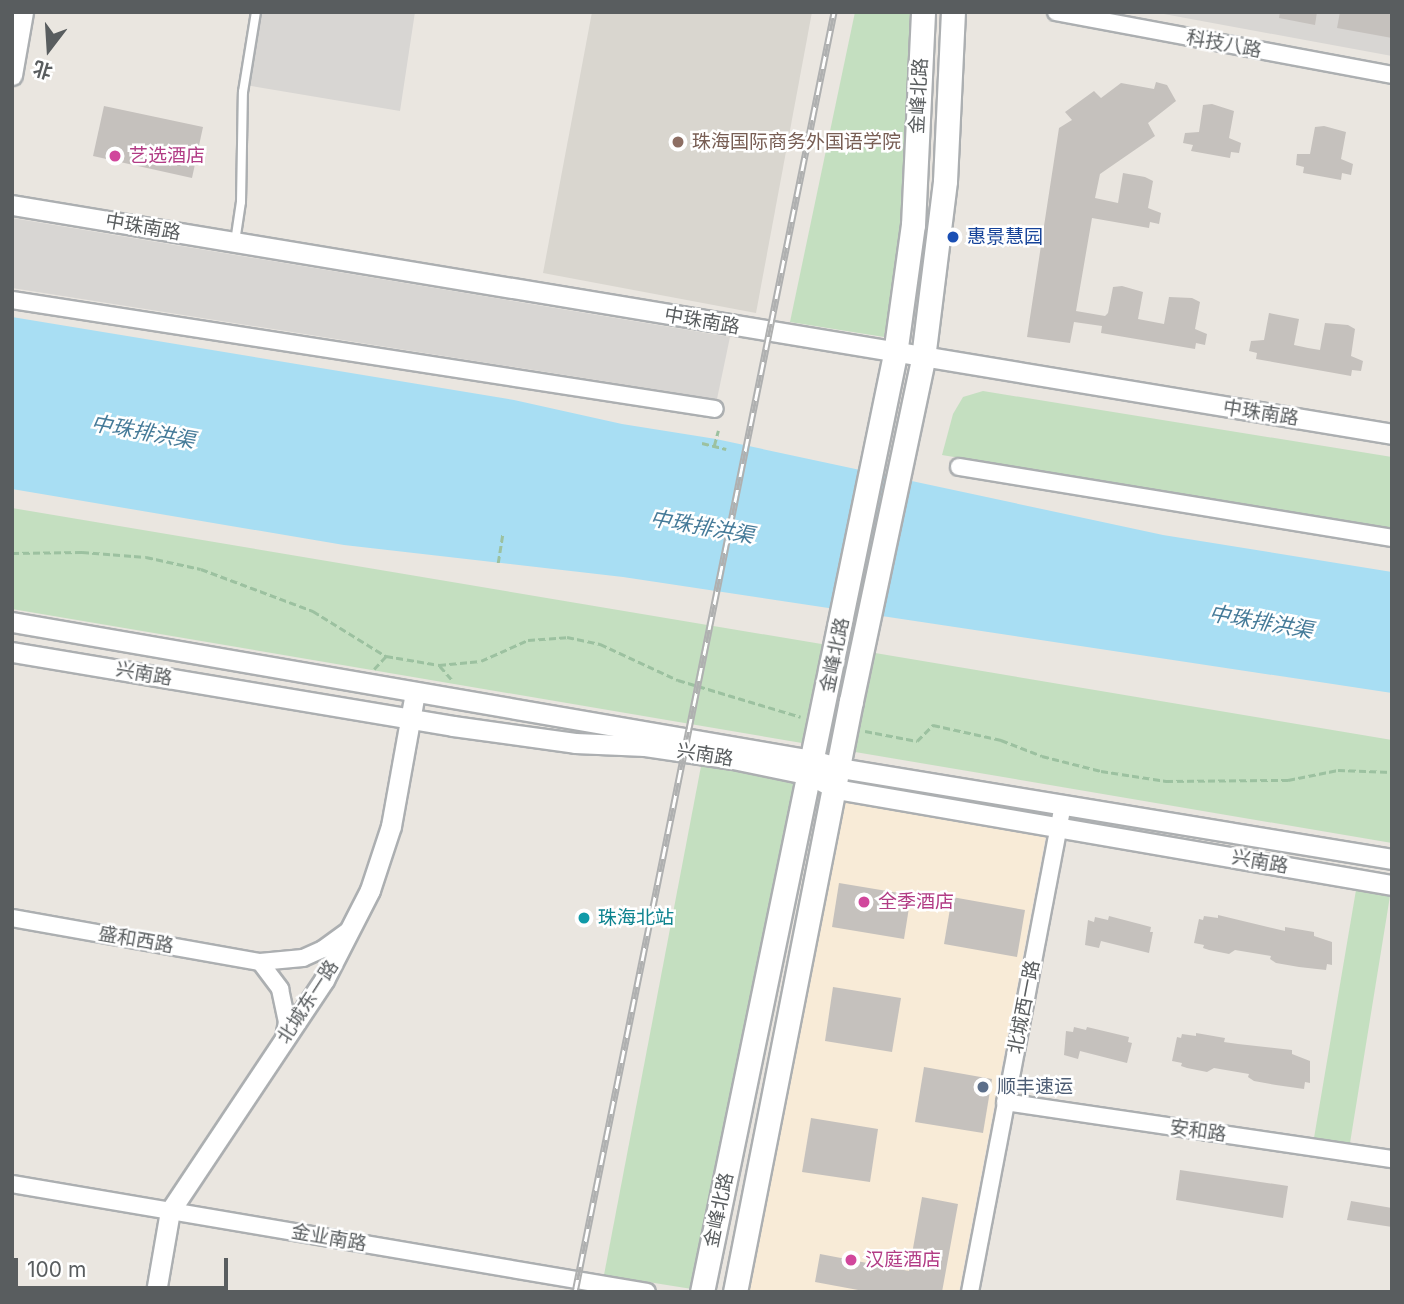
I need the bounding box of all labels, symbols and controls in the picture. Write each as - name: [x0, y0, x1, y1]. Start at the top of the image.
- north arrow: [14, 14, 84, 84]
- street label: 科技八路: [1185, 26, 1263, 62]
- text: 北: [30, 56, 55, 83]
- street label: 金峰北路: [906, 57, 932, 135]
- place label: 珠海国际商务外国语学院: [692, 131, 901, 153]
- marker: 珠海国际商务外国语学院: [670, 134, 686, 150]
- place label: 艺选酒店: [129, 145, 205, 167]
- marker: 艺选酒店: [107, 148, 123, 164]
- street label: 中珠南路: [104, 209, 182, 245]
- place label: 惠景慧园: [967, 226, 1043, 248]
- marker: 惠景慧园: [945, 229, 961, 245]
- street label: 中珠南路: [663, 303, 741, 339]
- street label: 中珠南路: [1222, 396, 1300, 430]
- water label: 中珠排洪渠: [89, 410, 197, 454]
- water label: 中珠排洪渠: [648, 505, 756, 549]
- water label: 中珠排洪渠: [1207, 600, 1315, 644]
- street label: 金峰北路: [816, 615, 854, 695]
- street label: 兴南路: [114, 658, 174, 690]
- street label: 兴南路: [675, 739, 735, 771]
- street label: 兴南路: [1230, 846, 1290, 878]
- place label: 全季酒店: [878, 891, 954, 913]
- marker: 全季酒店: [856, 894, 872, 910]
- place label: 珠海北站: [598, 907, 674, 929]
- marker: 珠海北站: [576, 910, 592, 926]
- street label: 盛和西路: [97, 922, 175, 958]
- street label: 北城东一路: [273, 956, 343, 1048]
- street label: 北城西一路: [1004, 958, 1044, 1056]
- place label: 顺丰速运: [997, 1076, 1073, 1098]
- marker: 顺丰速运: [975, 1079, 991, 1095]
- street label: 安和路: [1168, 1116, 1228, 1146]
- street label: 金峰北路: [700, 1170, 738, 1250]
- street label: 金业南路: [290, 1220, 368, 1256]
- scale bar: [18, 1244, 231, 1288]
- place label: 汉庭酒店: [865, 1249, 941, 1271]
- marker: 汉庭酒店: [843, 1252, 859, 1268]
- text: 100 m: [27, 1257, 86, 1282]

